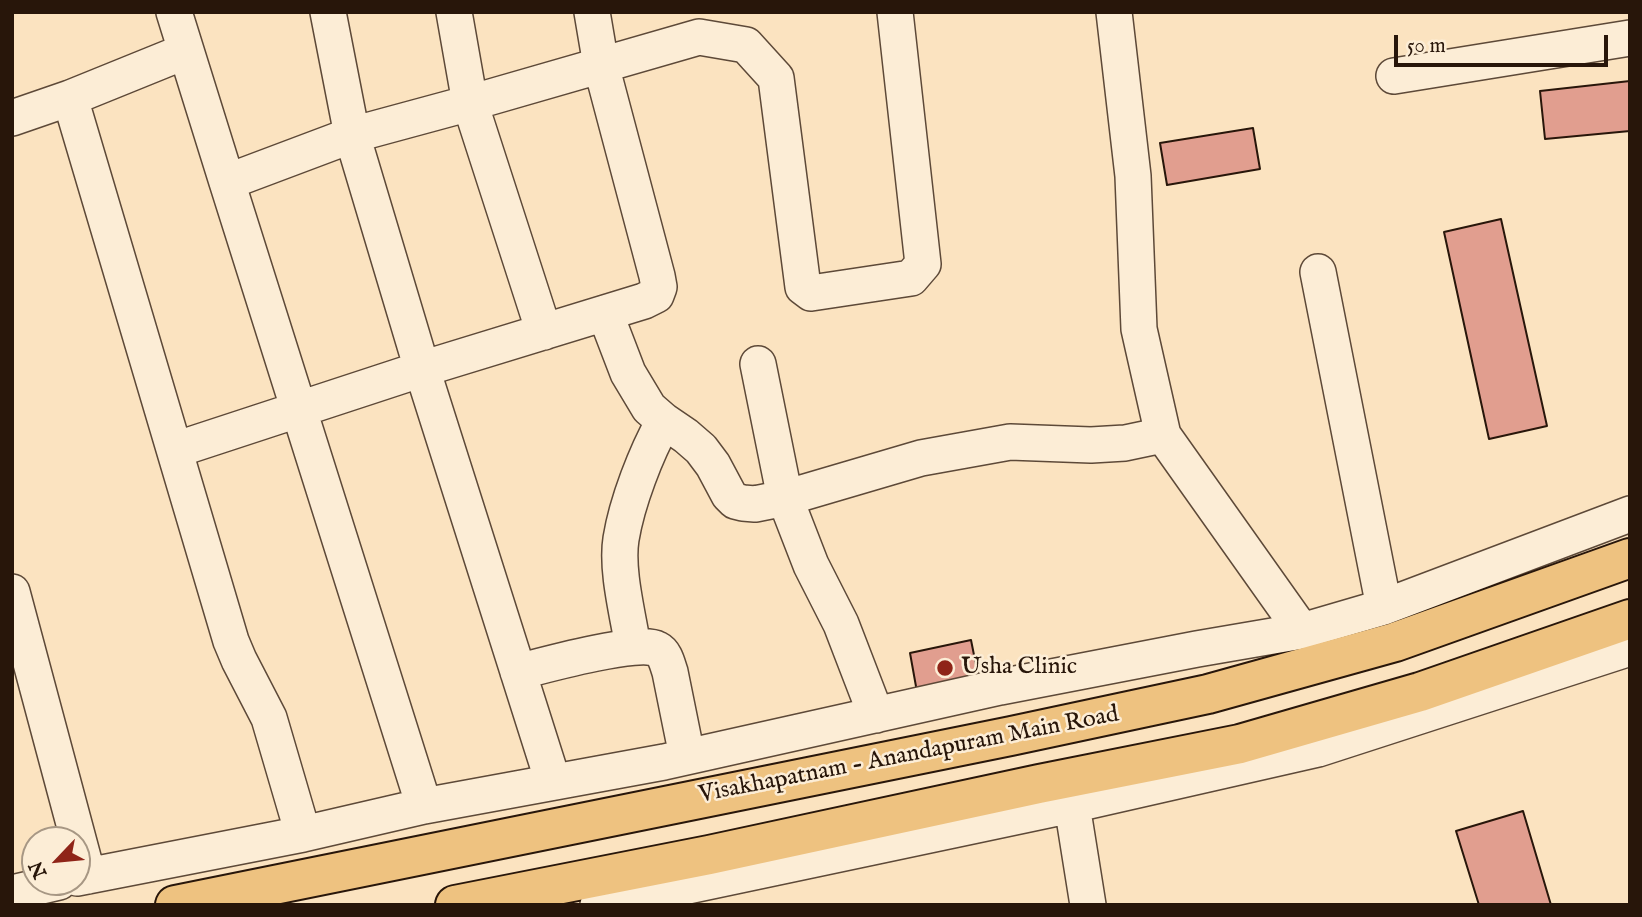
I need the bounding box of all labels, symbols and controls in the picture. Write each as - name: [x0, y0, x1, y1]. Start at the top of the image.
- scale bar: [1397, 21, 1610, 65]
- text: 50 m: [1407, 33, 1446, 60]
- place label: Usha Clinic: [961, 654, 1077, 682]
- marker: Usha Clinic: [935, 658, 955, 678]
- street label: Visakhapatnam - Anandapuram Main Road: [697, 701, 1121, 811]
- north arrow: [21, 826, 91, 896]
- text: N: [25, 857, 53, 882]

